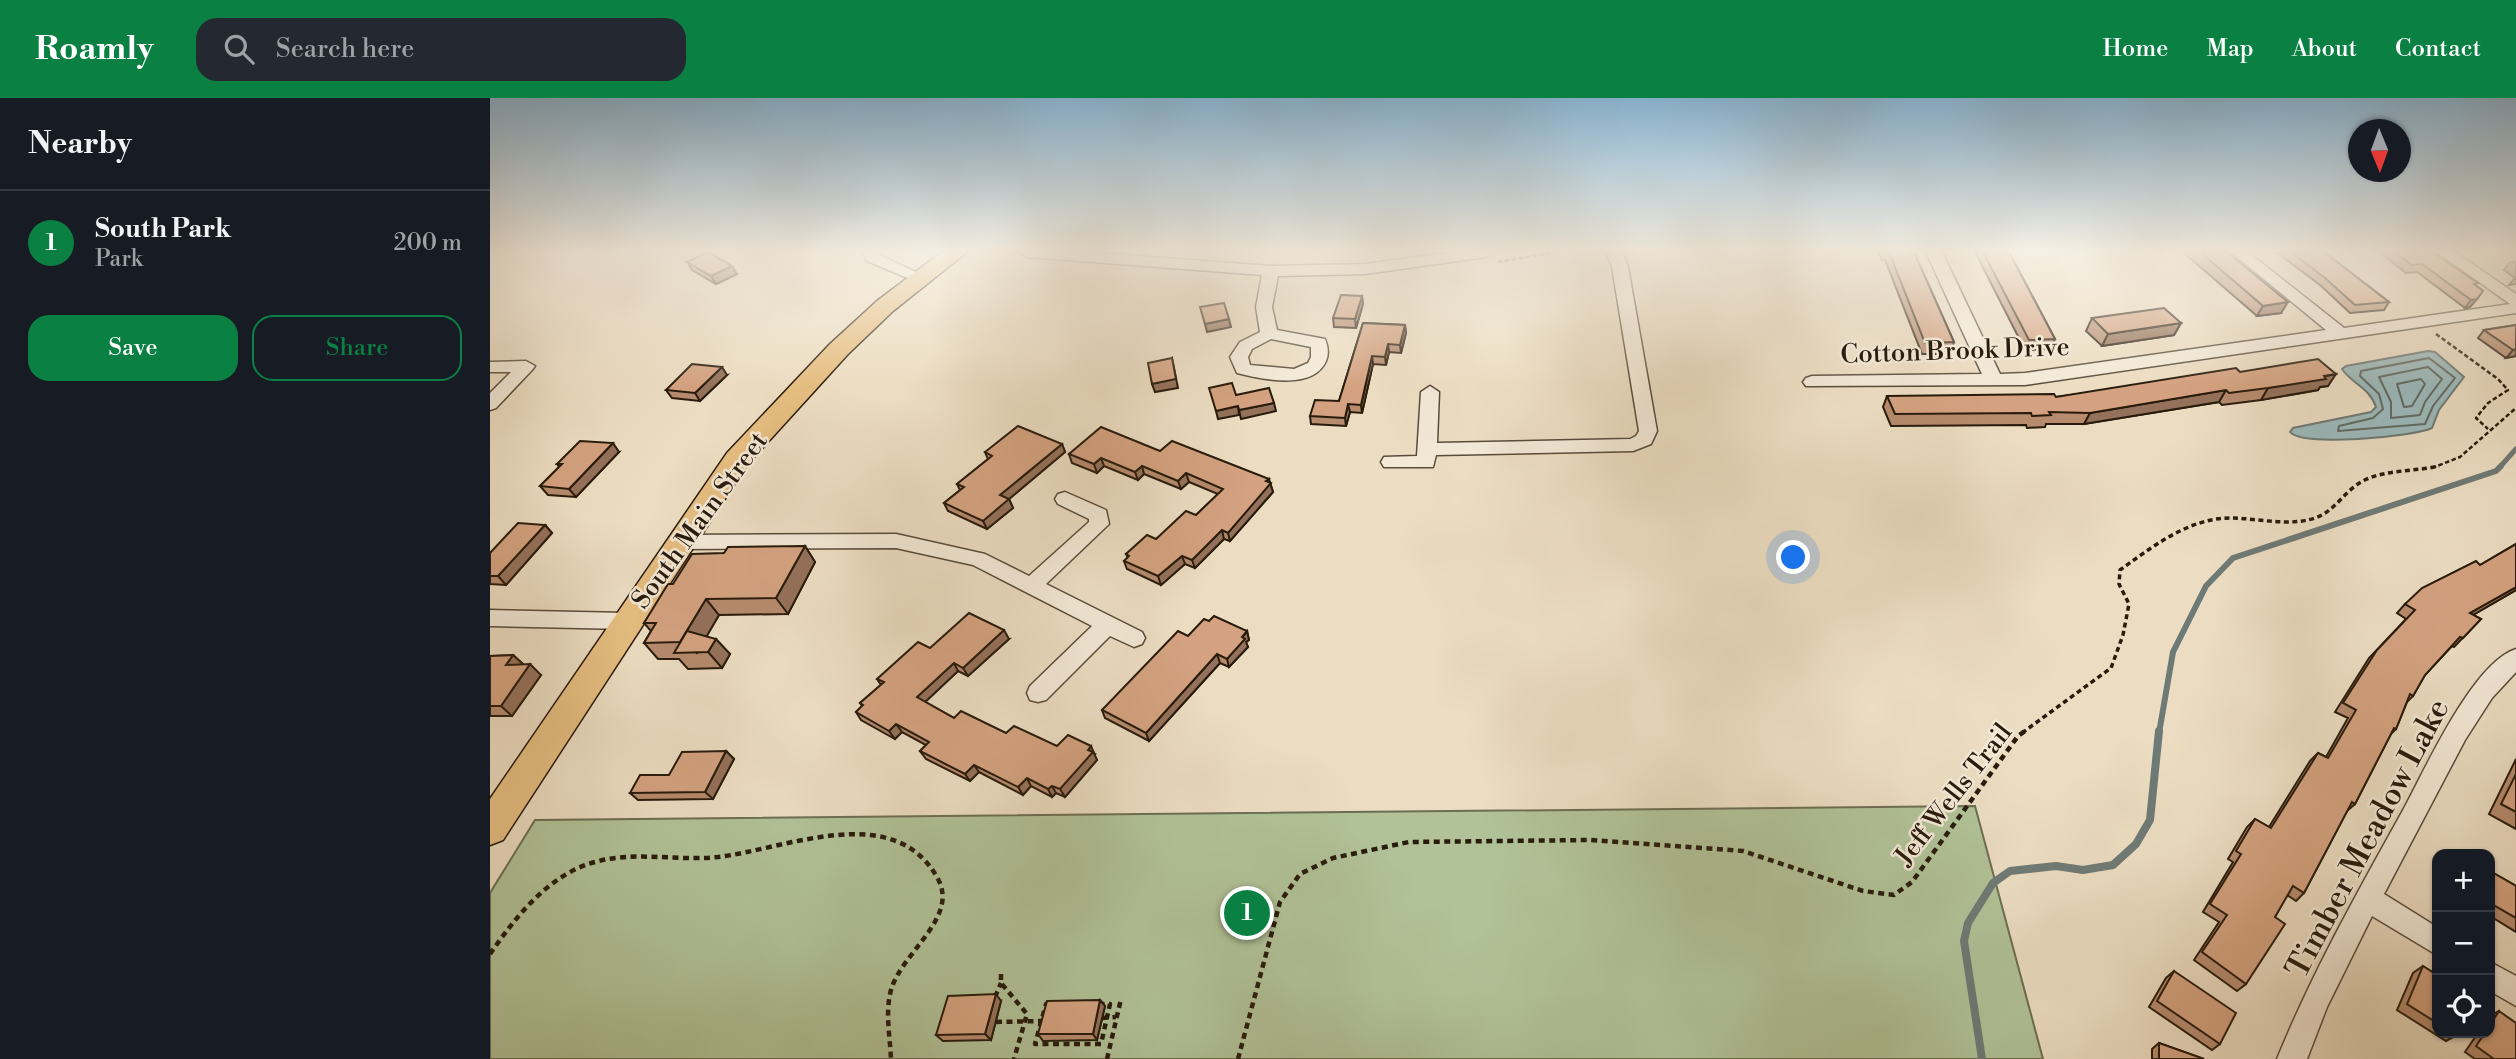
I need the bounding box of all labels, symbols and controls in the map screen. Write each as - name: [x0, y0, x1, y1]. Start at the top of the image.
- search box: [196, 18, 686, 81]
- text: Roamly: [35, 29, 154, 70]
- icon: search: [220, 30, 258, 68]
- text: Search here: [276, 33, 414, 65]
- text: Home: [2103, 34, 2168, 64]
- text: Map: [2206, 34, 2254, 64]
- text: About: [2292, 34, 2357, 64]
- text: Contact: [2395, 34, 2481, 64]
- north arrow: [2348, 119, 2411, 182]
- text: Nearby: [28, 125, 132, 163]
- text: South Park: [95, 213, 231, 245]
- text: 1: [45, 229, 57, 257]
- text: 200 m: [394, 229, 462, 257]
- text: Park: [95, 245, 143, 273]
- button: Save: [28, 315, 238, 381]
- button: Share: [252, 315, 462, 381]
- street label: Cotton Brook Drive: [1840, 331, 2070, 371]
- street label: South Main Street: [625, 426, 775, 615]
- your location: [1776, 540, 1810, 574]
- street label: Timber Meadow Lake: [2277, 692, 2458, 985]
- street label: Jeff Wells Trail: [1888, 717, 2019, 873]
- map controls: [2432, 849, 2495, 1038]
- button: +: [2432, 849, 2495, 912]
- pin: 1: [1224, 887, 1270, 939]
- button: −: [2432, 912, 2495, 975]
- button: locate: [2432, 975, 2495, 1038]

